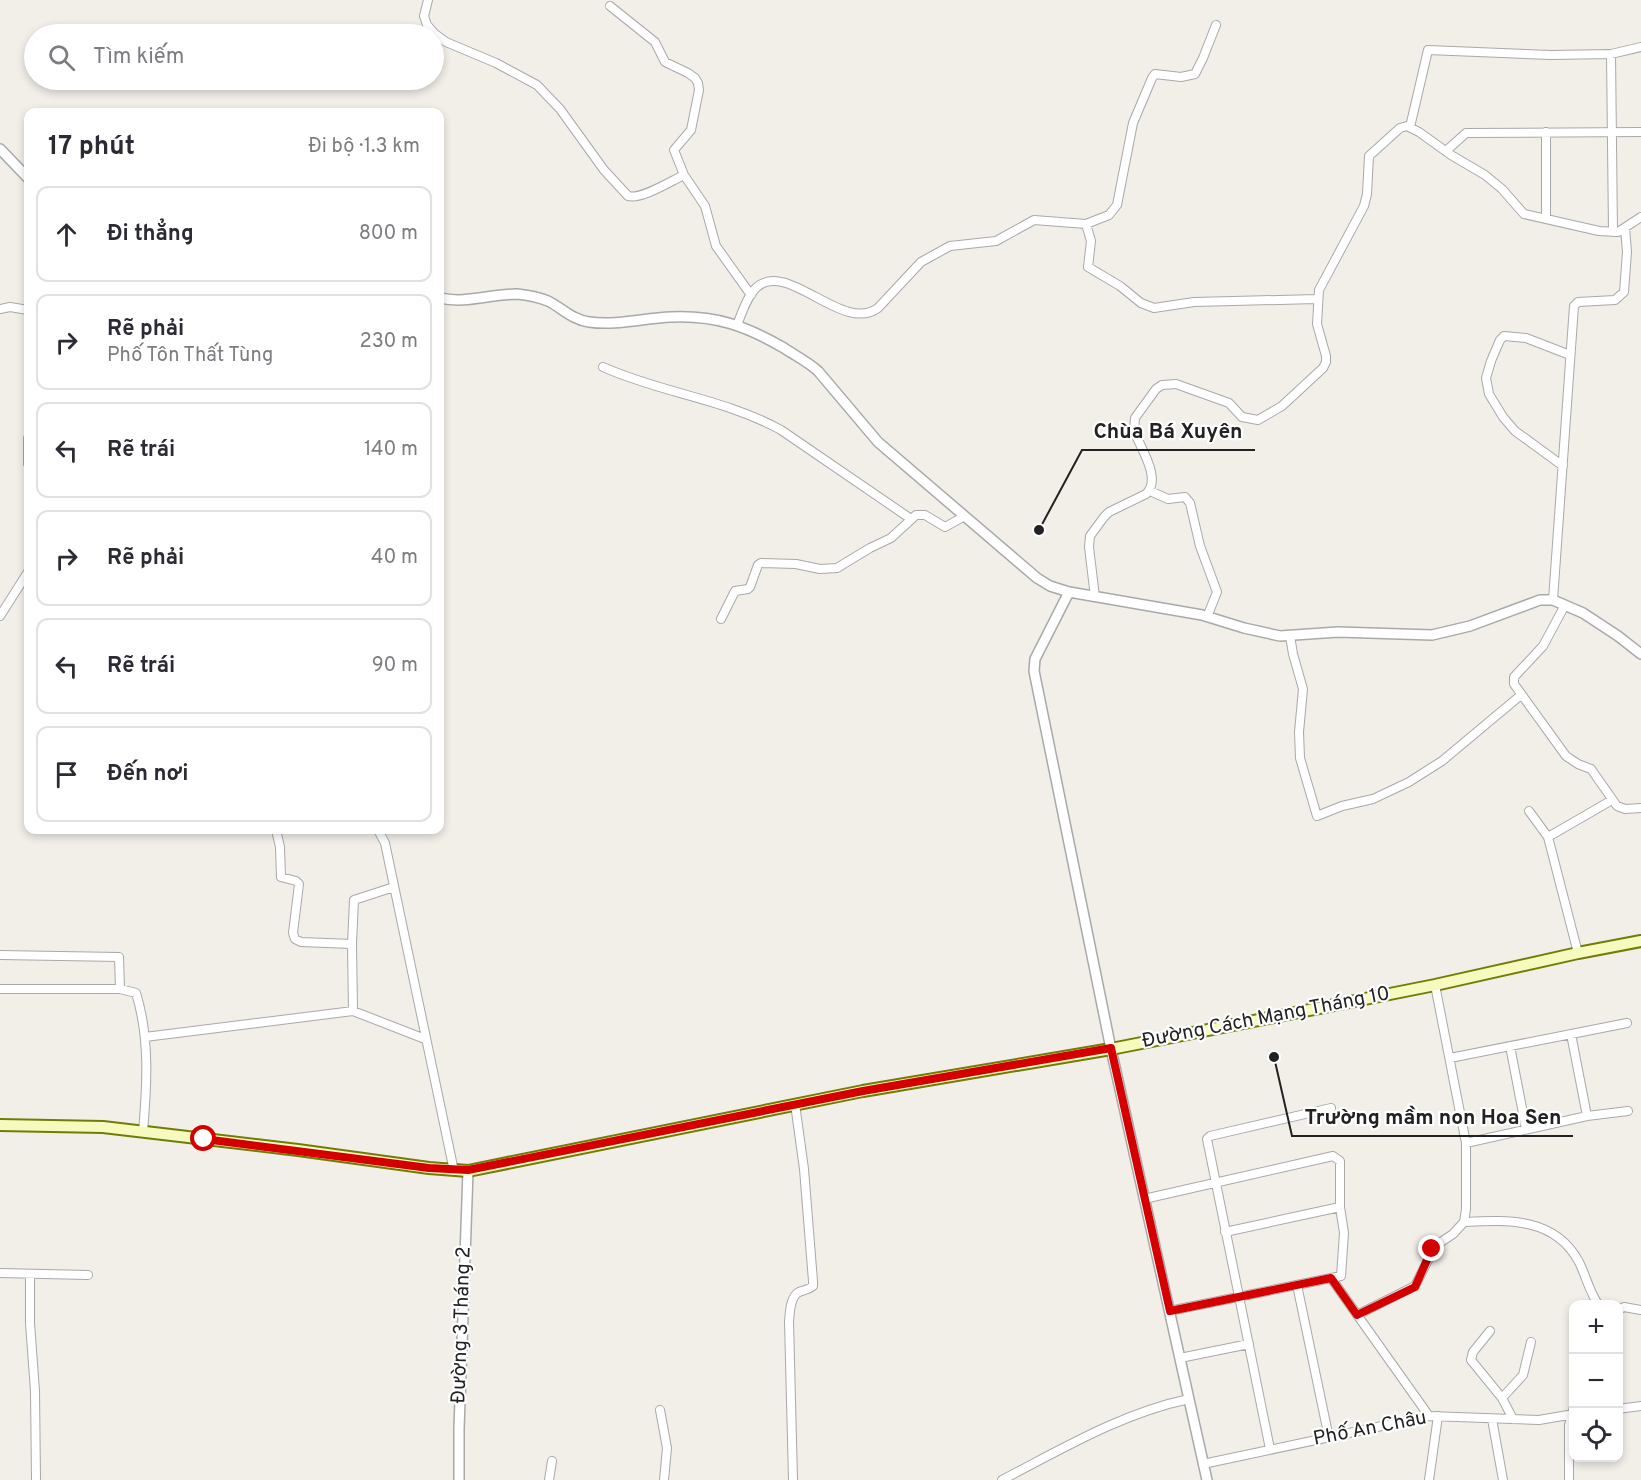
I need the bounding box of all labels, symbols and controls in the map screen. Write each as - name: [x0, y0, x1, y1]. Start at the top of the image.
- search box: [24, 24, 444, 90]
- icon: search: [45, 41, 78, 74]
- text: Tìm kiếm: [93, 44, 184, 71]
- text: 17 phút: [48, 131, 135, 164]
- text: Đi bộ · 1.3 km: [308, 134, 420, 160]
- icon: ahead: [50, 218, 83, 251]
- text: Đi thẳng: [107, 221, 194, 248]
- text: 800 m: [359, 221, 418, 247]
- text: Rẽ phải: [107, 316, 184, 343]
- icon: right: [50, 326, 83, 359]
- text: 230 m: [359, 329, 418, 355]
- text: Phố Tôn Thất Tùng: [107, 343, 273, 369]
- callout: Chùa Bá Xuyên: [1082, 411, 1255, 450]
- text: Chùa Bá Xuyên: [1093, 419, 1243, 446]
- icon: left: [50, 434, 83, 467]
- text: Rẽ trái: [107, 437, 175, 464]
- text: 140 m: [364, 437, 418, 463]
- icon: right: [50, 542, 83, 575]
- text: Rẽ phải: [107, 545, 184, 572]
- text: 40 m: [371, 545, 418, 571]
- icon: left: [50, 650, 83, 683]
- text: Rẽ trái: [107, 653, 175, 680]
- text: 90 m: [372, 653, 418, 679]
- icon: arrive: [50, 758, 83, 791]
- text: Đến nơi: [107, 761, 188, 788]
- street label: Đường Cách Mạng Tháng 10: [1140, 981, 1392, 1055]
- callout: Trường mầm non Hoa Sen: [1292, 1097, 1573, 1136]
- text: Trường mầm non Hoa Sen: [1305, 1105, 1561, 1132]
- route start: [190, 1125, 216, 1151]
- route end: [1418, 1235, 1444, 1261]
- street label: Đường 3 Tháng 2: [446, 1246, 478, 1404]
- map controls: [1569, 1300, 1623, 1462]
- button: +: [1569, 1300, 1623, 1354]
- button: −: [1569, 1354, 1623, 1408]
- street label: Phố An Châu: [1311, 1404, 1429, 1453]
- button: locate: [1569, 1408, 1623, 1462]

